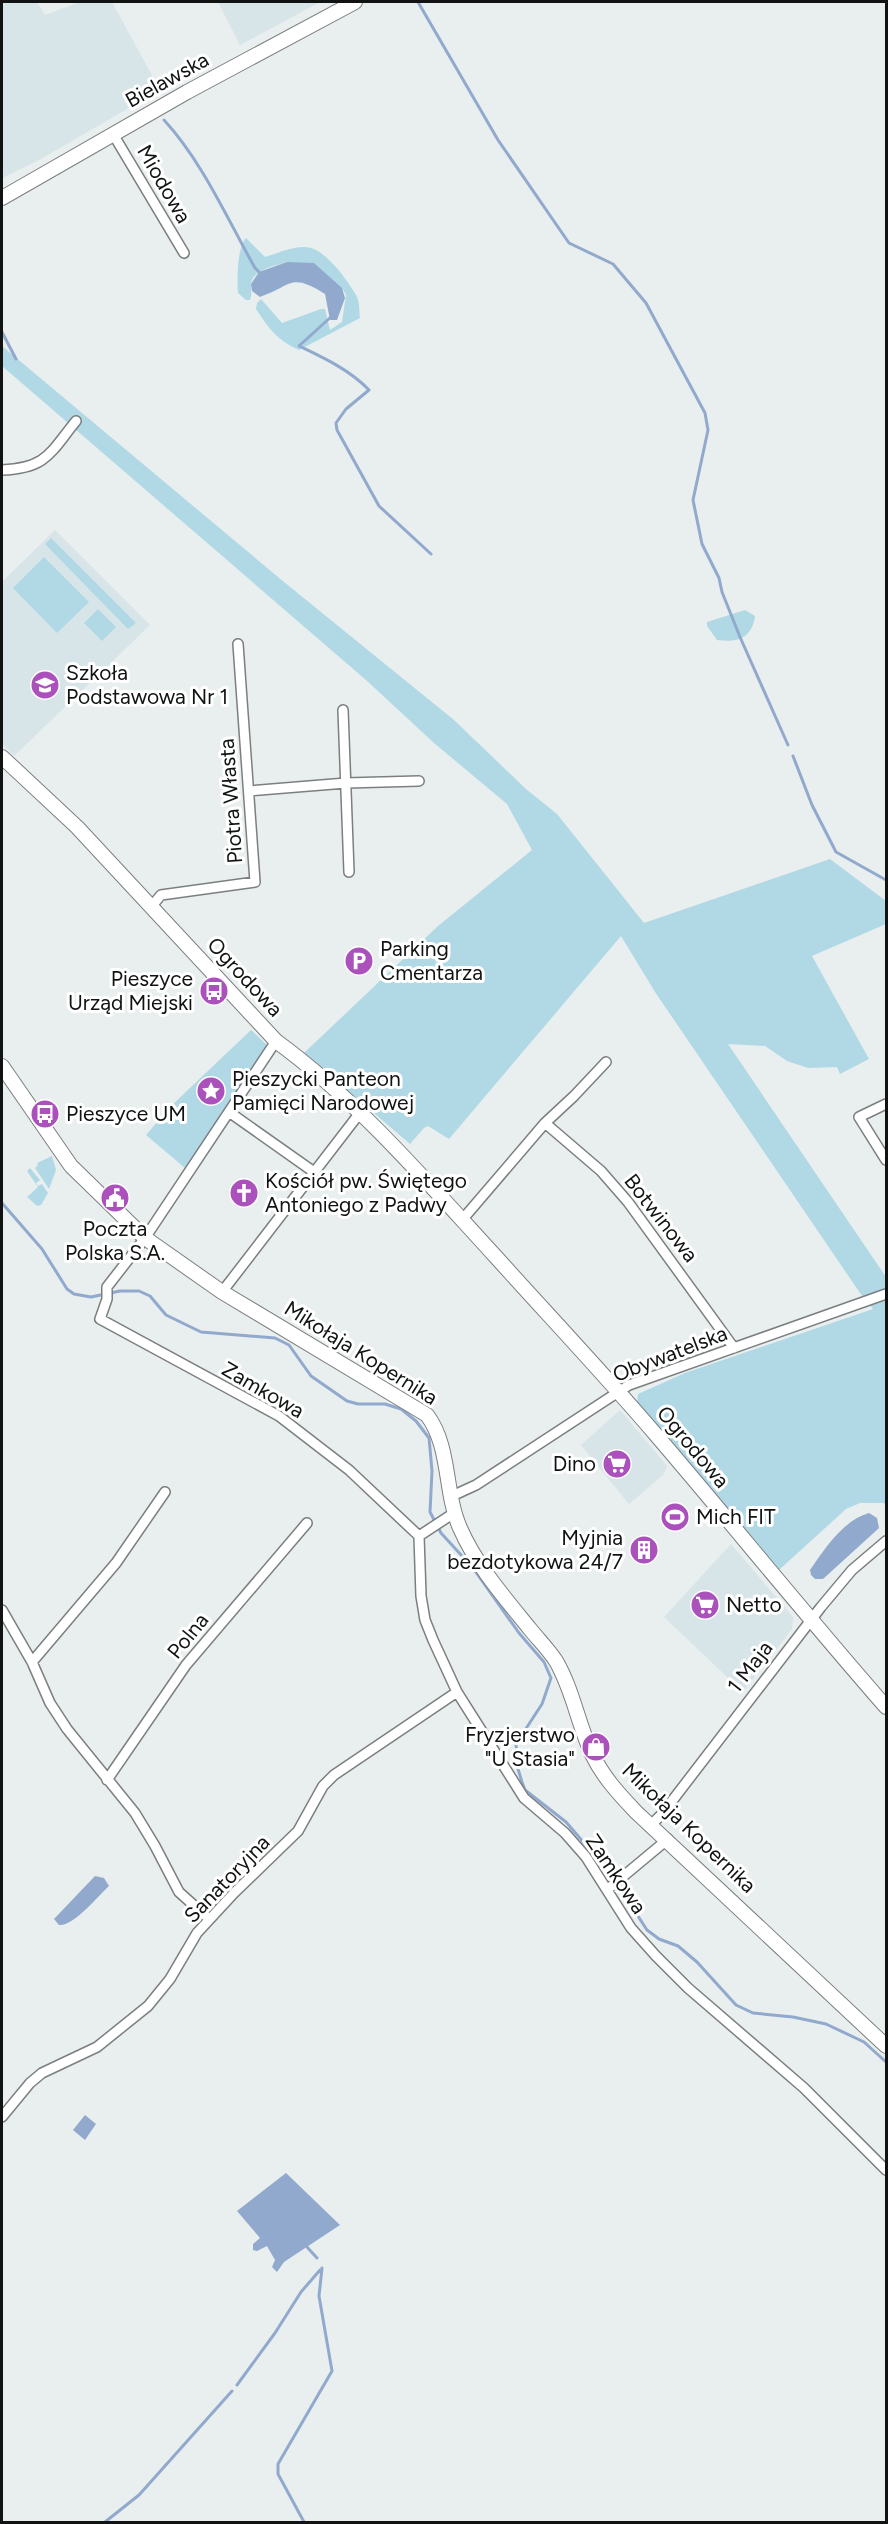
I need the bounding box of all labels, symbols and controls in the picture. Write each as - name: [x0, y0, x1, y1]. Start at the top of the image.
- street label: Bielawska: [121, 47, 213, 113]
- street label: Miodowa: [132, 140, 197, 227]
- place label: Szkoła Podstawowa Nr 1: [66, 660, 228, 709]
- school or university icon: Szkoła Podstawowa Nr 1: [29, 669, 61, 701]
- street label: Piotra Własta: [214, 738, 247, 864]
- street label: Ogrodowa: [202, 932, 288, 1021]
- place label: Parking Cmentarza: [380, 936, 483, 985]
- parking icon: Parking Cmentarza: [343, 945, 375, 977]
- place label: Pieszyce Urząd Miejski: [68, 966, 193, 1015]
- bus stop icon: Pieszyce Urząd Miejski: [198, 975, 230, 1007]
- place label: Pieszycki Panteon Pamięci Narodowej: [232, 1066, 414, 1115]
- place icon: Pieszycki Panteon Pamięci Narodowej: [195, 1075, 227, 1107]
- bus stop icon: Pieszyce UM: [29, 1098, 61, 1130]
- place label: Pieszyce UM: [66, 1101, 186, 1126]
- place label: Kościół pw. Świętego Antoniego z Padwy: [265, 1168, 467, 1217]
- street label: Botwinowa: [619, 1169, 704, 1267]
- church icon: Kościół pw. Świętego Antoniego z Padwy: [228, 1177, 260, 1209]
- public building icon: Poczta Polska S.A.: [99, 1182, 131, 1214]
- place label: Poczta Polska S.A.: [65, 1216, 165, 1265]
- street label: Mikołaja Kopernika: [280, 1295, 443, 1410]
- street label: Obywatelska: [609, 1320, 731, 1387]
- street label: Zamkowa: [218, 1356, 309, 1423]
- street label: Ogrodowa: [652, 1401, 735, 1493]
- supermarket icon: Dino: [601, 1448, 633, 1480]
- place label: Dino: [553, 1451, 596, 1476]
- sports icon: Mich FIT: [659, 1501, 691, 1533]
- place label: Mich FIT: [696, 1504, 776, 1529]
- place label: Myjnia bezdotykowa 24/7: [447, 1525, 623, 1574]
- building icon: Myjnia bezdotykowa 24/7: [628, 1534, 660, 1566]
- supermarket icon: Netto: [689, 1589, 721, 1621]
- place label: Netto: [726, 1592, 782, 1617]
- street label: Polna: [162, 1608, 213, 1663]
- street label: 1 Maja: [722, 1636, 778, 1698]
- place label: Fryzjerstwo "U Stasia": [465, 1722, 575, 1771]
- shop icon: Fryzjerstwo "U Stasia": [580, 1731, 612, 1763]
- street label: Mikołaja Kopernika: [617, 1758, 761, 1898]
- street label: Zamkowa: [581, 1829, 652, 1918]
- street label: Sanatoryjna: [179, 1830, 275, 1928]

